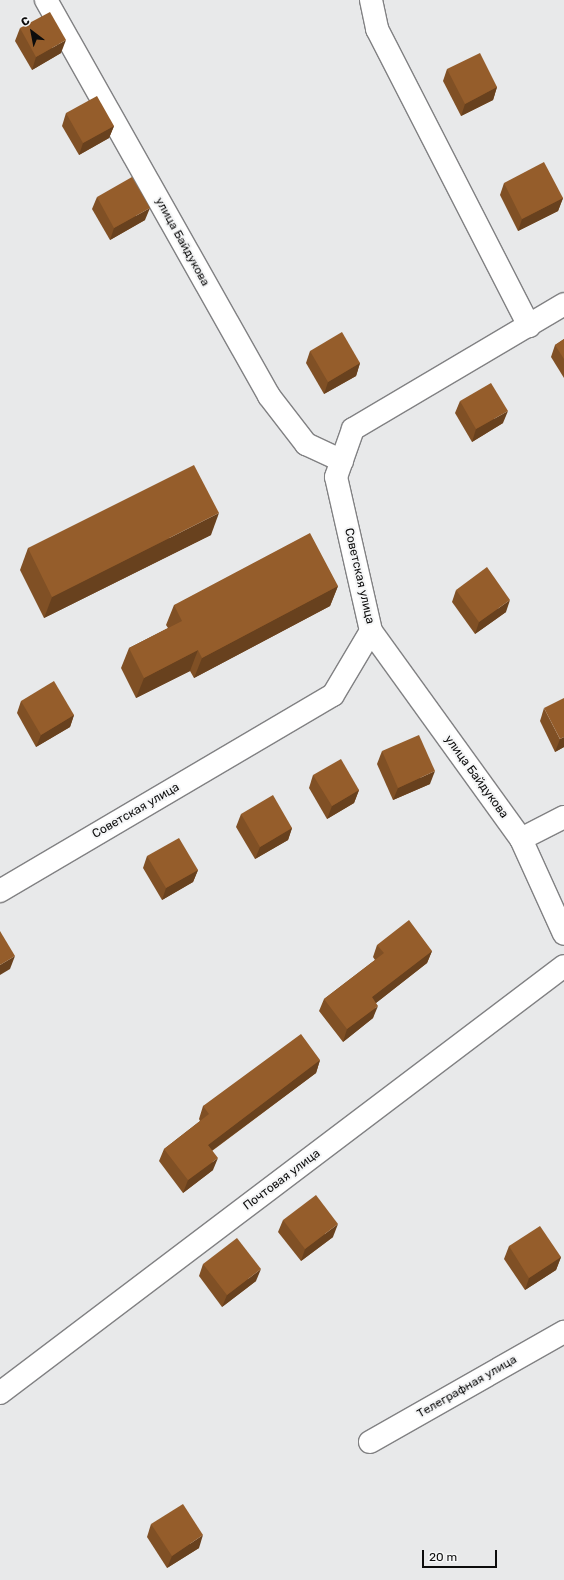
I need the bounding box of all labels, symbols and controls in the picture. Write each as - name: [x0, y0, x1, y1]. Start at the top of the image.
- north arrow: [12, 12, 52, 52]
- text: С: [19, 14, 32, 29]
- street label: улица Байдукова: [152, 195, 212, 289]
- street label: Советская улица: [341, 527, 377, 625]
- street label: улица Байдукова: [441, 733, 511, 821]
- street label: Советская улица: [90, 780, 182, 842]
- street label: Почтовая улица: [241, 1146, 323, 1214]
- street label: Телеграфная улица: [415, 1353, 519, 1421]
- scale bar: [424, 1542, 499, 1568]
- text: 20 m: [429, 1550, 457, 1564]

